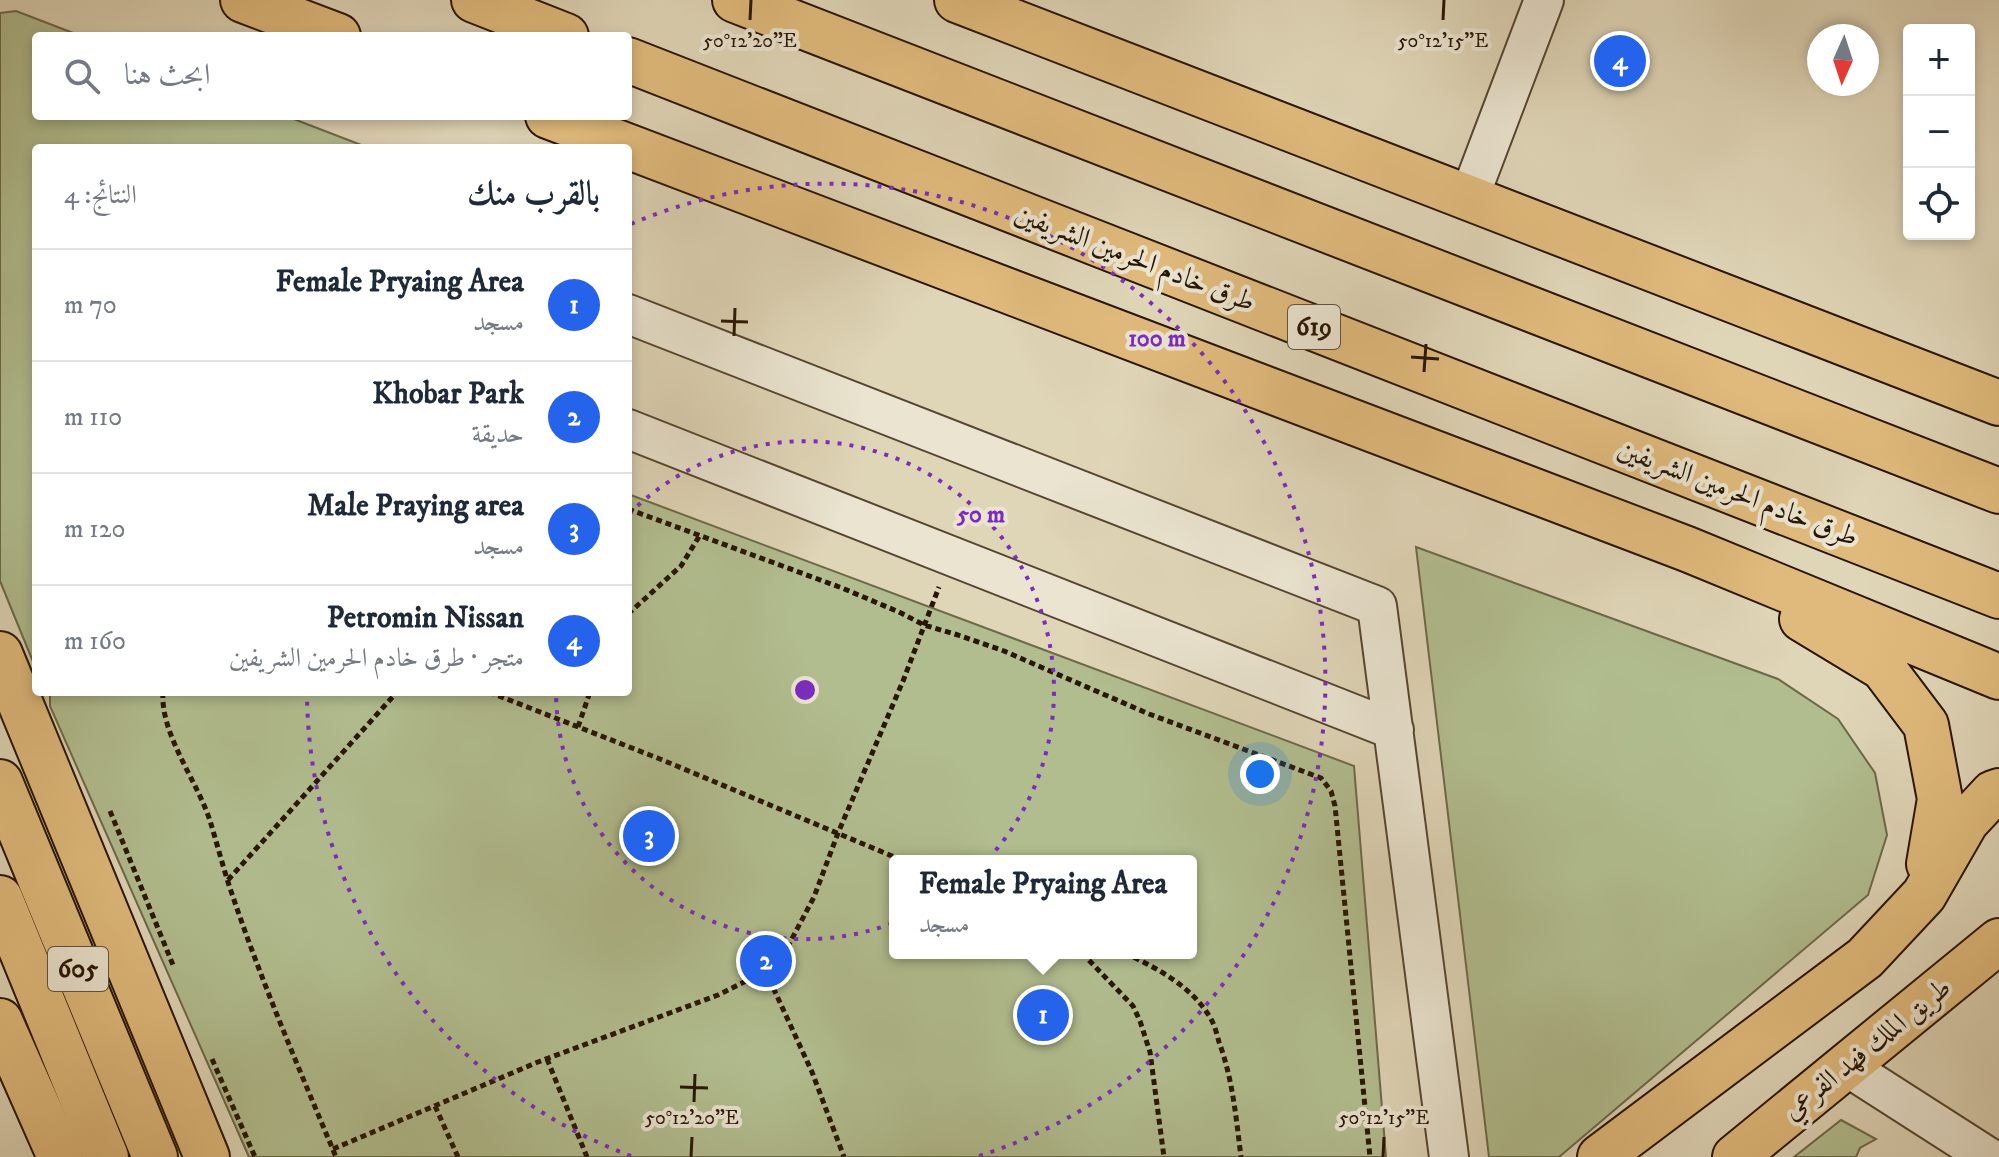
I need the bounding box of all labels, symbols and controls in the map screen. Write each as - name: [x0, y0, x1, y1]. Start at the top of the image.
- north arrow: [1807, 24, 1879, 96]
- map controls: [1903, 24, 1975, 240]
- button: +: [1903, 24, 1975, 96]
- text: 50°12'20"E: [703, 29, 797, 54]
- text: 50°12'15"E: [1398, 29, 1488, 54]
- pin: 4: [1594, 31, 1646, 91]
- search box: [32, 32, 632, 120]
- icon: search: [60, 54, 104, 98]
- text: ابحث هنا: [124, 57, 210, 94]
- button: −: [1903, 96, 1975, 168]
- button: locate: [1903, 168, 1975, 240]
- text: بالقرب منك: [467, 173, 600, 215]
- text: النتائج: 4: [64, 179, 137, 212]
- street label: طرق خادم الحرمين الشريفين: [1008, 196, 1260, 326]
- text: Female Pryaing Area: [275, 264, 524, 301]
- text: 70 m: [64, 289, 117, 322]
- text: 1: [569, 289, 579, 322]
- road number: 619: [1288, 305, 1340, 349]
- text: مسجد: [473, 306, 524, 339]
- text: 100 m: [1128, 324, 1186, 354]
- text: Khobar Park: [372, 376, 524, 413]
- text: 110 m: [64, 401, 122, 434]
- text: 2: [568, 401, 580, 434]
- text: حديقة: [471, 418, 524, 451]
- street label: طرق خادم الحرمين الشريفين: [1611, 431, 1863, 561]
- text: Male Praying area: [307, 488, 524, 525]
- text: 50 m: [956, 500, 1005, 530]
- text: 120 m: [64, 513, 125, 546]
- text: 3: [569, 513, 579, 546]
- text: مسجد: [473, 530, 524, 563]
- text: Petromin Nissan: [327, 600, 524, 637]
- text: 160 m: [64, 625, 126, 658]
- text: 4: [567, 625, 581, 658]
- text: متجر · طرق خادم الحرمين الشريفين: [229, 642, 524, 675]
- centre of rings: [791, 676, 819, 704]
- your location: [1240, 754, 1280, 794]
- pin: 3: [623, 806, 675, 866]
- popup: [889, 855, 1197, 959]
- text: Female Pryaing Area: [919, 866, 1167, 903]
- text: مسجد: [919, 908, 970, 941]
- pin: 2: [740, 931, 792, 991]
- road number: 605: [48, 947, 108, 991]
- street label: طريق الملك فهد الفرعي: [1776, 970, 1961, 1131]
- pin: 1: [1017, 985, 1069, 1045]
- text: 50°12'20"E: [645, 1106, 739, 1131]
- text: 50°12'15"E: [1339, 1106, 1429, 1131]

